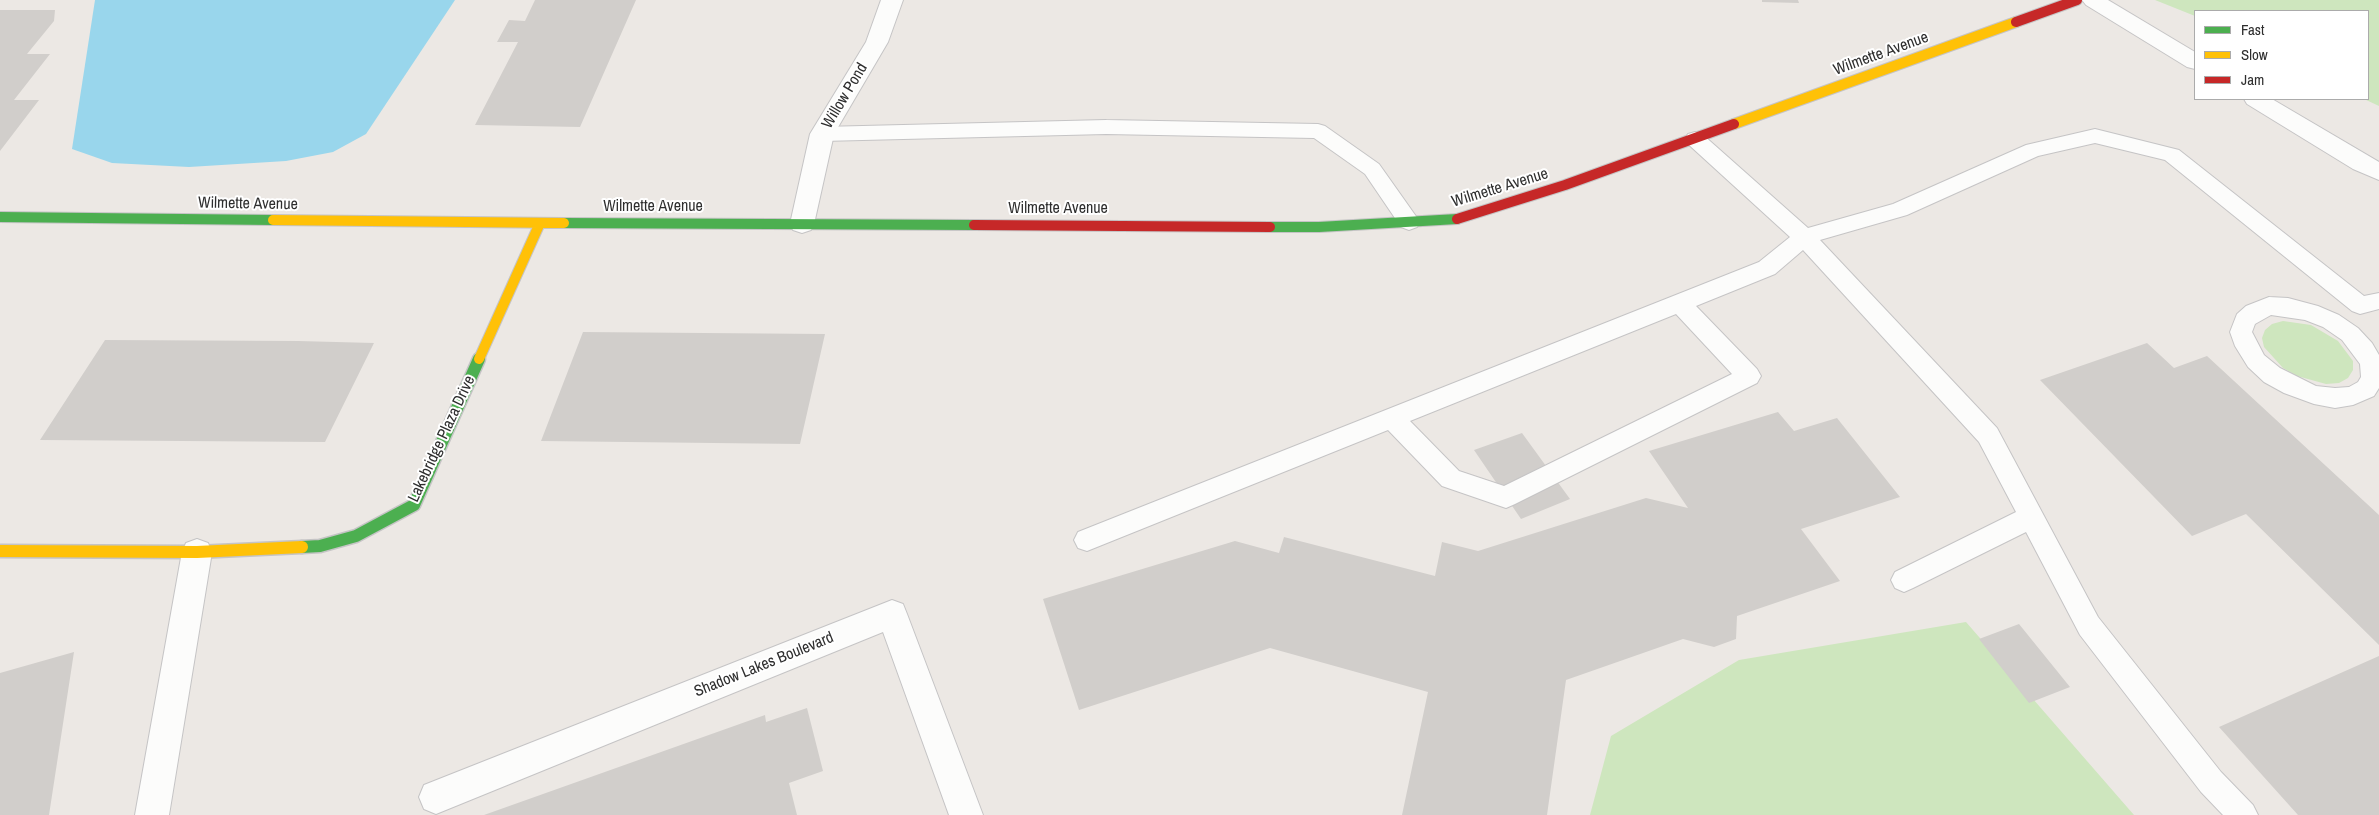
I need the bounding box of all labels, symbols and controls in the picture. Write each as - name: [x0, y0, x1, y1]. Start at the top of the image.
- legend: [2194, 10, 2369, 100]
- text: Fast: [2241, 19, 2264, 40]
- street label: Wilmette Avenue: [1831, 28, 1931, 80]
- text: Slow: [2241, 44, 2268, 65]
- street label: Willow Pond: [818, 60, 872, 132]
- text: Jam: [2241, 69, 2264, 90]
- street label: Wilmette Avenue: [1450, 164, 1550, 212]
- street label: Wilmette Avenue: [198, 194, 298, 214]
- street label: Wilmette Avenue: [603, 197, 703, 217]
- street label: Wilmette Avenue: [1008, 199, 1108, 219]
- street label: Lakebridge Plaza Drive: [404, 373, 480, 505]
- street label: Shadow Lakes Boulevard: [691, 628, 837, 702]

